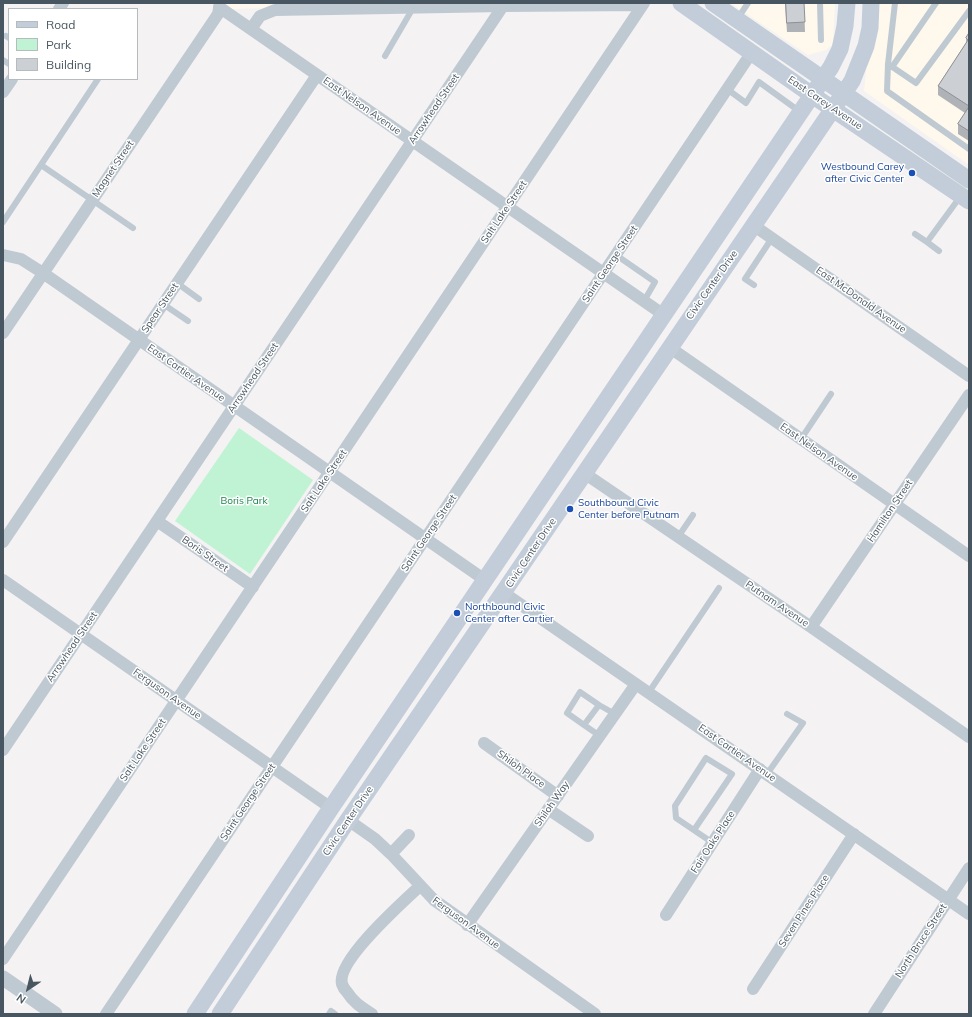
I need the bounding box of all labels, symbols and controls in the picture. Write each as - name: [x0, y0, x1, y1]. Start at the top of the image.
- legend: [8, 8, 138, 80]
- text: Road: [46, 17, 75, 32]
- text: Park: [46, 37, 71, 52]
- text: Building: [46, 57, 91, 72]
- street label: Arrowhead Street: [406, 71, 462, 147]
- street label: East Carey Avenue: [786, 74, 864, 132]
- street label: East Nelson Avenue: [321, 75, 403, 137]
- street label: Magnet Street: [90, 138, 136, 200]
- place label: Westbound Carey after Civic Center: [821, 161, 904, 184]
- marker: Westbound Carey after Civic Center: [907, 168, 917, 178]
- street label: Salt Lake Street: [479, 178, 529, 246]
- street label: Saint George Street: [580, 223, 640, 305]
- street label: Civic Center Drive: [684, 248, 740, 322]
- street label: East McDonald Avenue: [814, 264, 908, 336]
- street label: Spear Street: [139, 281, 181, 335]
- street label: Arrowhead Street: [225, 340, 281, 416]
- street label: East Cartier Avenue: [145, 342, 227, 404]
- street label: East Nelson Avenue: [778, 421, 860, 483]
- street label: Salt Lake Street: [299, 447, 349, 515]
- street label: Hamilton Street: [865, 478, 915, 544]
- street label: Saint George Street: [399, 492, 459, 574]
- park label: Boris Park: [220, 495, 268, 507]
- place label: Southbound Civic Center before Putnam: [578, 497, 679, 520]
- marker: Southbound Civic Center before Putnam: [565, 504, 575, 514]
- street label: Civic Center Drive: [503, 516, 559, 590]
- street label: Boris Street: [180, 534, 230, 574]
- street label: Putnam Avenue: [743, 578, 811, 630]
- place label: Northbound Civic Center after Cartier: [465, 601, 554, 624]
- marker: Northbound Civic Center after Cartier: [452, 608, 462, 618]
- street label: Arrowhead Street: [44, 609, 100, 685]
- street label: Ferguson Avenue: [131, 666, 203, 722]
- street label: Salt Lake Street: [118, 716, 168, 784]
- street label: East Cartier Avenue: [696, 722, 778, 784]
- street label: Shiloh Place: [495, 748, 547, 790]
- street label: Saint George Street: [218, 761, 278, 843]
- street label: Shiloh Way: [532, 779, 572, 829]
- street label: Civic Center Drive: [320, 784, 376, 858]
- street label: Fair Oaks Place: [688, 809, 738, 875]
- street label: Seven Pines Place: [776, 873, 832, 949]
- street label: Ferguson Avenue: [430, 895, 502, 951]
- street label: North Bruce Street: [893, 902, 949, 980]
- north arrow: [8, 969, 48, 1009]
- text: N: [14, 991, 29, 1007]

